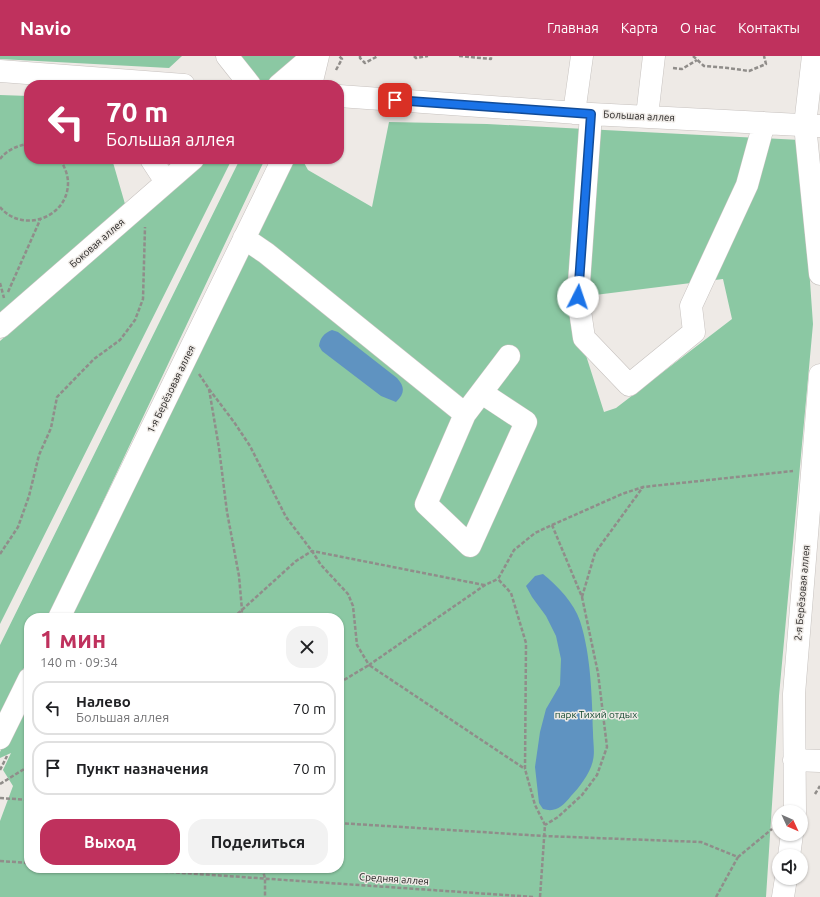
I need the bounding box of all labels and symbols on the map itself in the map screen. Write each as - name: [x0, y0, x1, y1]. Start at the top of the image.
- pin: [378, 83, 412, 117]
- street label: Большая аллея: [603, 109, 675, 123]
- street label: Боковая аллея: [67, 216, 127, 270]
- position arrow: [557, 276, 599, 318]
- street label: 1-я Берёзовая аллея: [145, 343, 197, 435]
- street label: 2-я Берёзовая аллея: [792, 545, 812, 641]
- park label: парк Тихий отдых: [555, 709, 637, 720]
- north arrow: [772, 805, 808, 841]
- street label: Средняя аллея: [359, 871, 429, 887]

